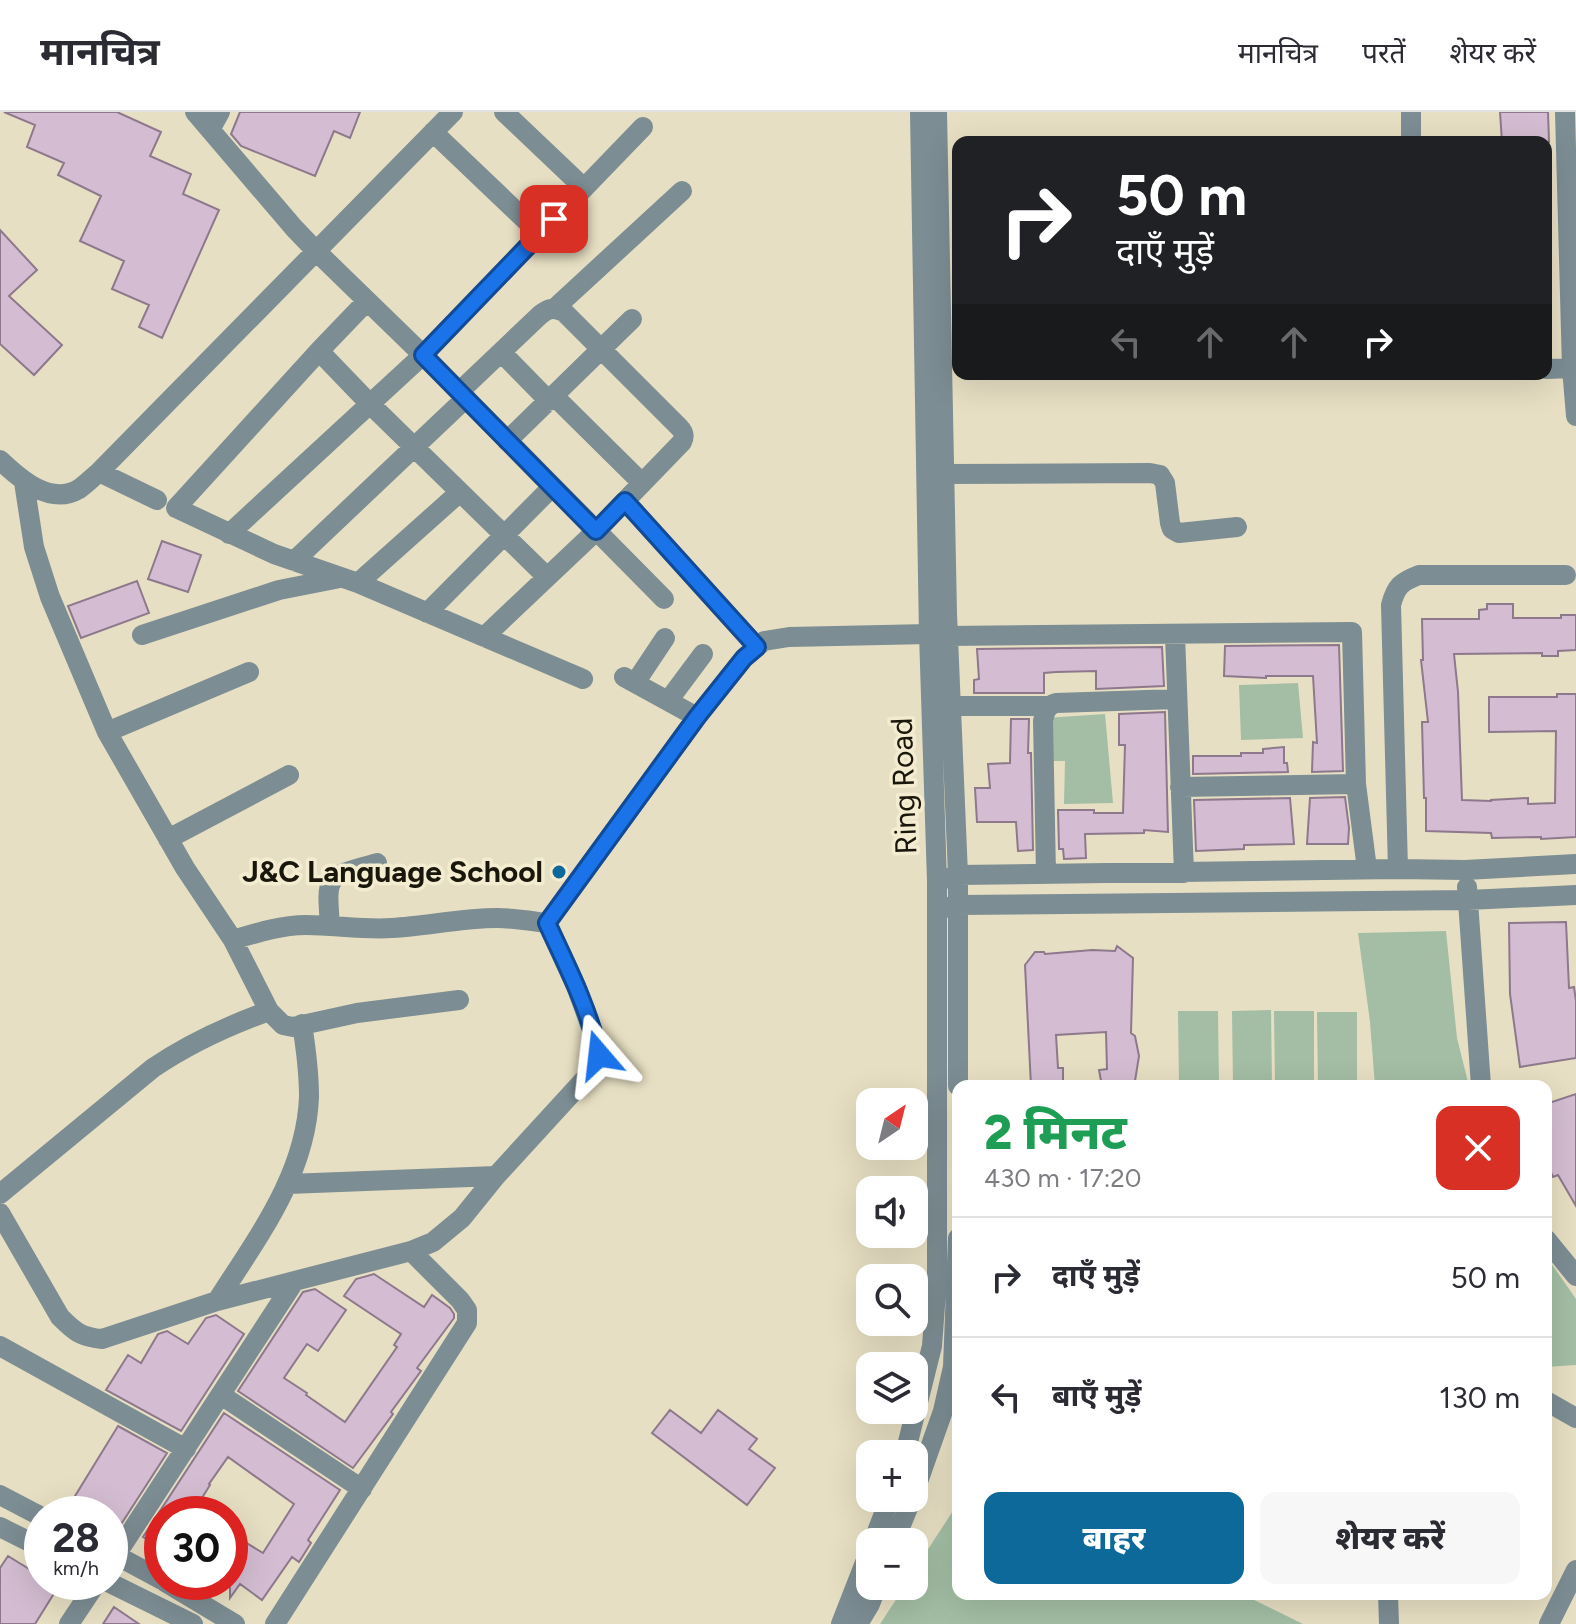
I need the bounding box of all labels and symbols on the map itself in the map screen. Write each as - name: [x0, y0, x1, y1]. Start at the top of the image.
- pin: [520, 185, 588, 253]
- street label: Ring Road: [883, 717, 924, 855]
- place label: J&C Language School: [242, 853, 543, 890]
- marker: J&C Language School: [550, 863, 568, 881]
- position arrow: [557, 1013, 641, 1097]
- north arrow: [856, 1088, 928, 1160]
- speed limit sign: 30: [144, 1496, 248, 1600]

